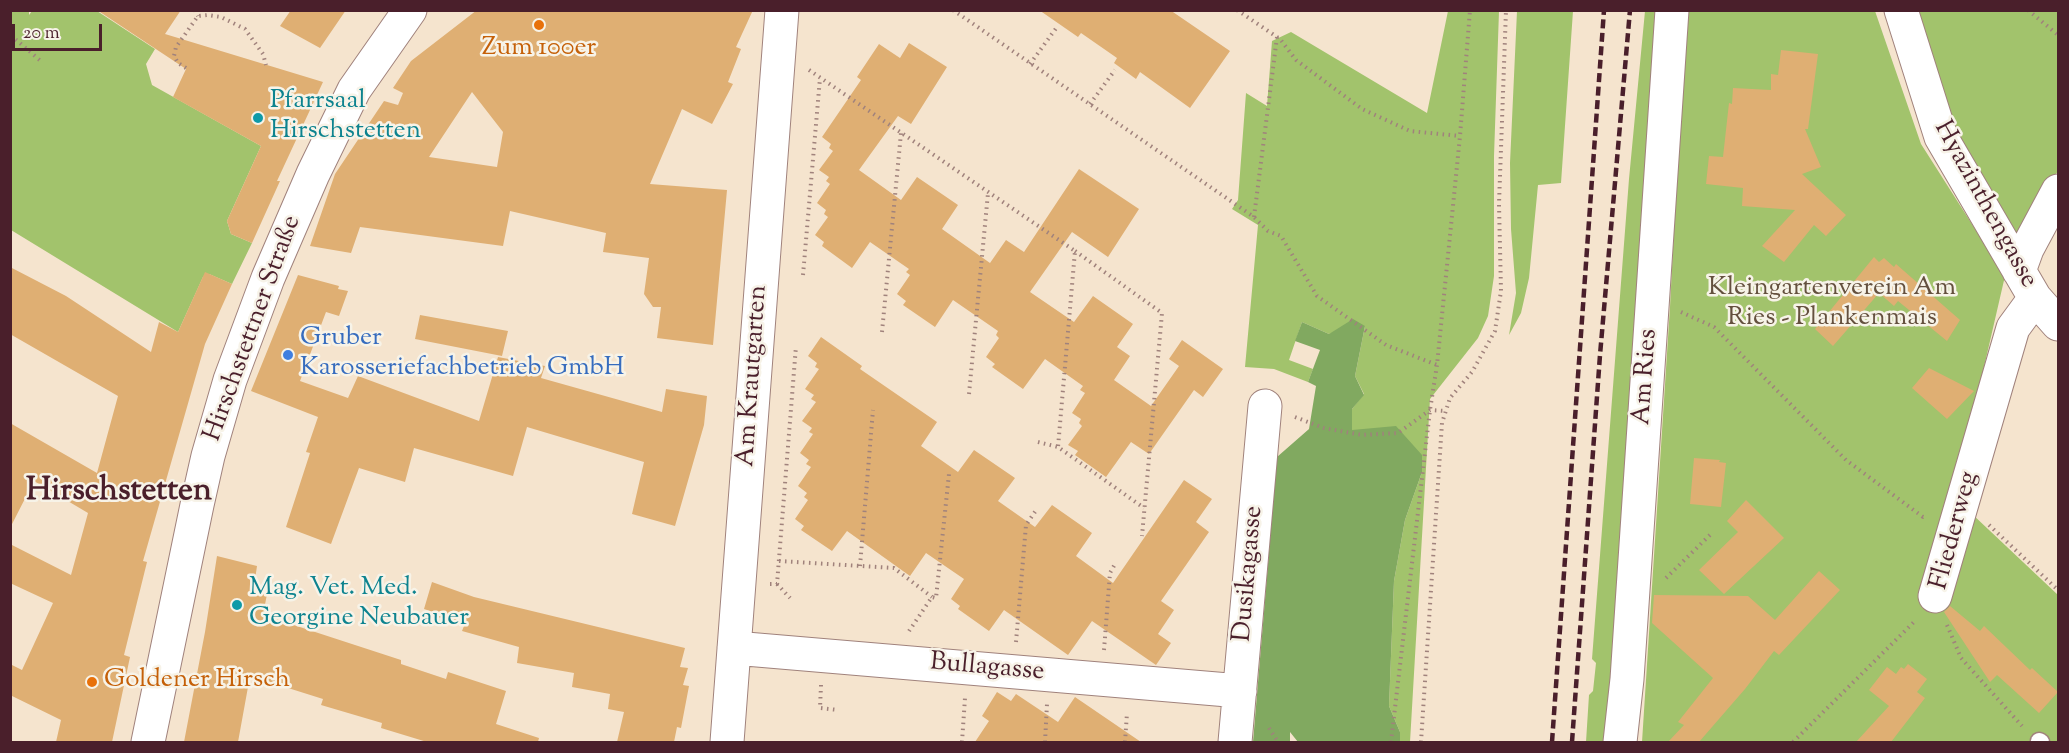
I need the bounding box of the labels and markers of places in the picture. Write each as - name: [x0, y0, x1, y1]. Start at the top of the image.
- marker: Zum 100er: [532, 18, 546, 32]
- place label: Zum 100er: [482, 34, 596, 66]
- place label: Pfarrsaal Hirschstetten: [270, 87, 421, 148]
- marker: Pfarrsaal Hirschstetten: [251, 111, 265, 125]
- place label: Gruber Karosseriefachbetrieb GmbH: [300, 324, 624, 386]
- marker: Gruber Karosseriefachbetrieb GmbH: [281, 348, 295, 362]
- place label: Mag. Vet. Med. Georgine Neubauer: [249, 574, 469, 636]
- marker: Mag. Vet. Med. Georgine Neubauer: [230, 598, 244, 612]
- place label: Goldener Hirsch: [104, 666, 290, 698]
- marker: Goldener Hirsch: [85, 675, 99, 689]

